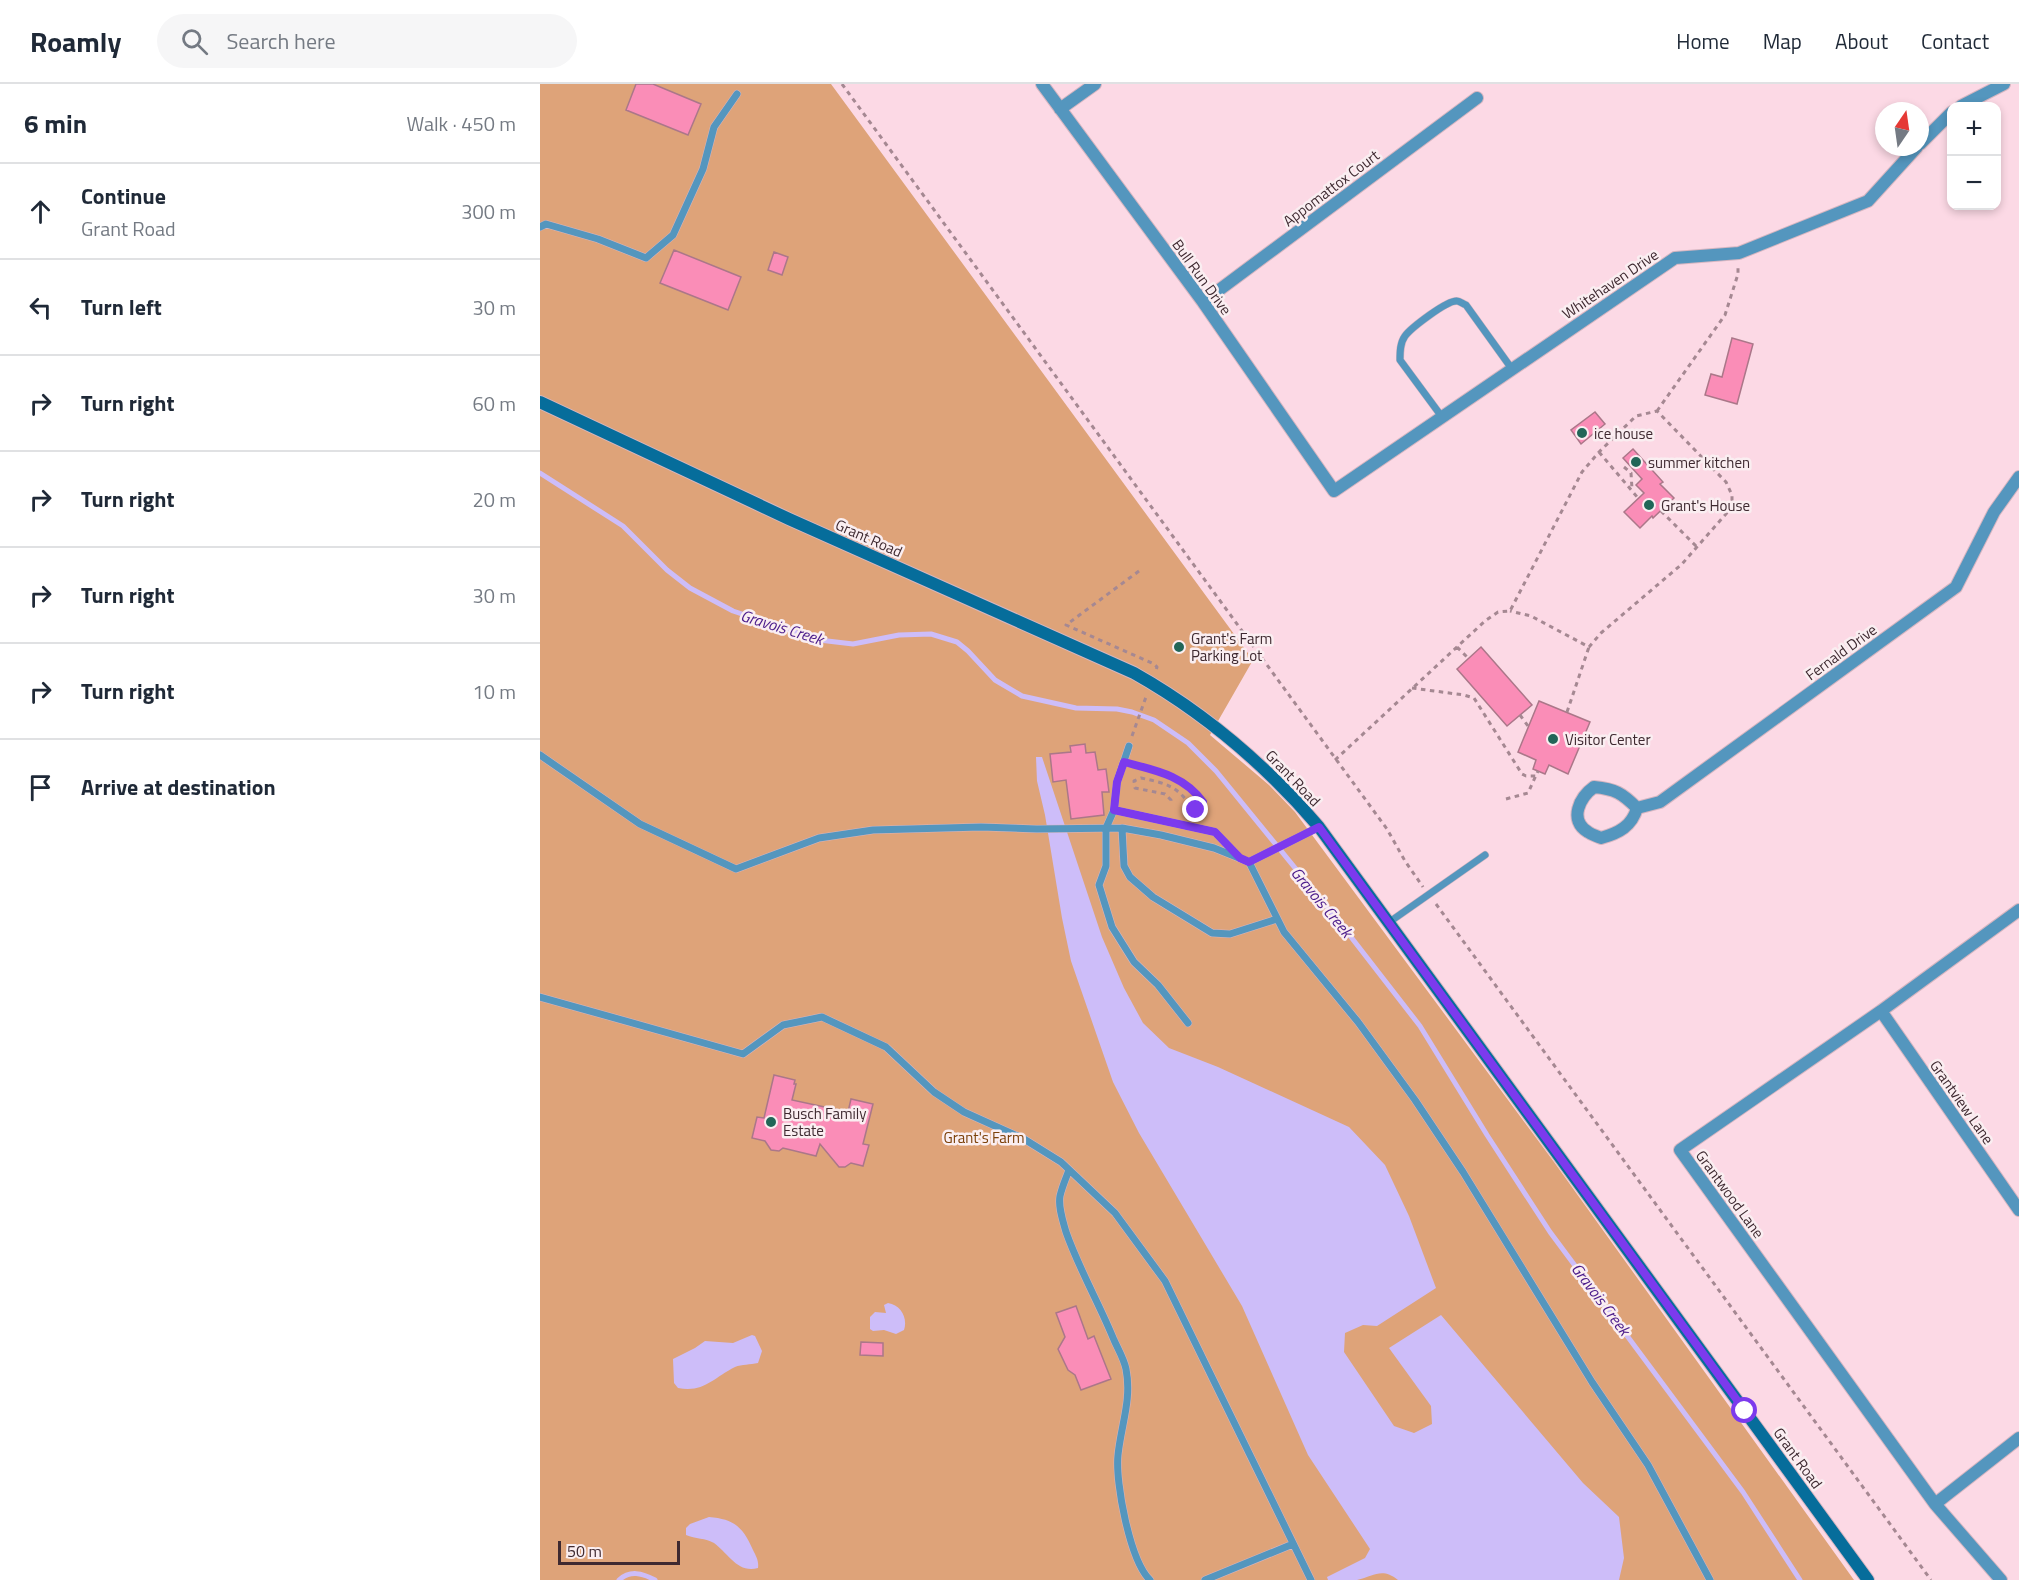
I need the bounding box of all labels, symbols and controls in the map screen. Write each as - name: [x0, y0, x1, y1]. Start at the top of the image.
- search box: [157, 14, 577, 68]
- text: Roamly: [30, 20, 121, 63]
- text: Search here: [226, 24, 336, 58]
- icon: search: [178, 25, 211, 58]
- text: Home: [1676, 25, 1730, 57]
- text: Map: [1763, 25, 1802, 57]
- text: About: [1835, 25, 1888, 57]
- text: Contact: [1921, 25, 1989, 57]
- north arrow: [1875, 102, 1929, 156]
- map controls: [1947, 102, 2001, 210]
- button: +: [1947, 102, 2001, 156]
- text: 6 min: [24, 104, 87, 143]
- text: Walk · 450 m: [407, 108, 516, 139]
- street label: Appomattox Court: [1278, 144, 1385, 232]
- button: −: [1947, 156, 2001, 210]
- text: Continue: [81, 179, 166, 213]
- icon: ahead: [24, 195, 57, 228]
- text: 300 m: [461, 196, 516, 227]
- text: Grant Road: [81, 213, 176, 244]
- street label: Bull Run Drive: [1167, 234, 1237, 320]
- street label: Whitehaven Drive: [1557, 243, 1663, 325]
- text: Turn left: [81, 290, 162, 324]
- icon: left: [24, 291, 57, 324]
- text: 30 m: [472, 292, 516, 323]
- text: Turn right: [81, 386, 175, 420]
- icon: right: [24, 387, 57, 420]
- text: 60 m: [472, 388, 516, 419]
- place label: ice house: [1594, 422, 1653, 445]
- marker: ice house: [1575, 426, 1589, 440]
- place label: summer kitchen: [1648, 451, 1750, 474]
- marker: summer kitchen: [1629, 455, 1643, 469]
- text: Turn right: [81, 482, 175, 516]
- icon: right: [24, 483, 57, 516]
- text: 20 m: [472, 484, 516, 515]
- place label: Grant's House: [1661, 494, 1750, 517]
- marker: Grant's House: [1642, 498, 1656, 512]
- street label: Grant Road: [832, 513, 906, 563]
- text: Turn right: [81, 578, 175, 612]
- icon: right: [24, 579, 57, 612]
- text: 30 m: [472, 580, 516, 611]
- water label: Gravois Creek: [738, 603, 828, 652]
- street label: Fernald Drive: [1800, 618, 1882, 686]
- place label: Grant's Farm Parking Lot: [1191, 627, 1272, 667]
- marker: Grant's Farm Parking Lot: [1172, 640, 1186, 654]
- text: Turn right: [81, 674, 175, 708]
- icon: right: [24, 675, 57, 708]
- text: 10 m: [472, 676, 516, 707]
- place label: Visitor Center: [1565, 728, 1651, 751]
- marker: Visitor Center: [1546, 732, 1560, 746]
- street label: Grant Road: [1260, 744, 1326, 812]
- text: Arrive at destination: [81, 770, 276, 804]
- icon: arrive: [24, 771, 57, 804]
- route end: [1182, 796, 1208, 822]
- water label: Gravois Creek: [1285, 862, 1360, 944]
- street label: Grantview Lane: [1924, 1055, 2000, 1149]
- place label: Busch Family Estate: [783, 1102, 867, 1142]
- marker: Busch Family Estate: [764, 1115, 778, 1129]
- park label: Grant's Farm: [943, 1126, 1025, 1149]
- street label: Grantwood Lane: [1690, 1145, 1770, 1243]
- water label: Gravois Creek: [1566, 1258, 1637, 1342]
- route start: [1731, 1397, 1757, 1423]
- street label: Grant Road: [1768, 1423, 1828, 1493]
- scale bar: [558, 1538, 680, 1566]
- text: 50 m: [567, 1539, 602, 1563]

